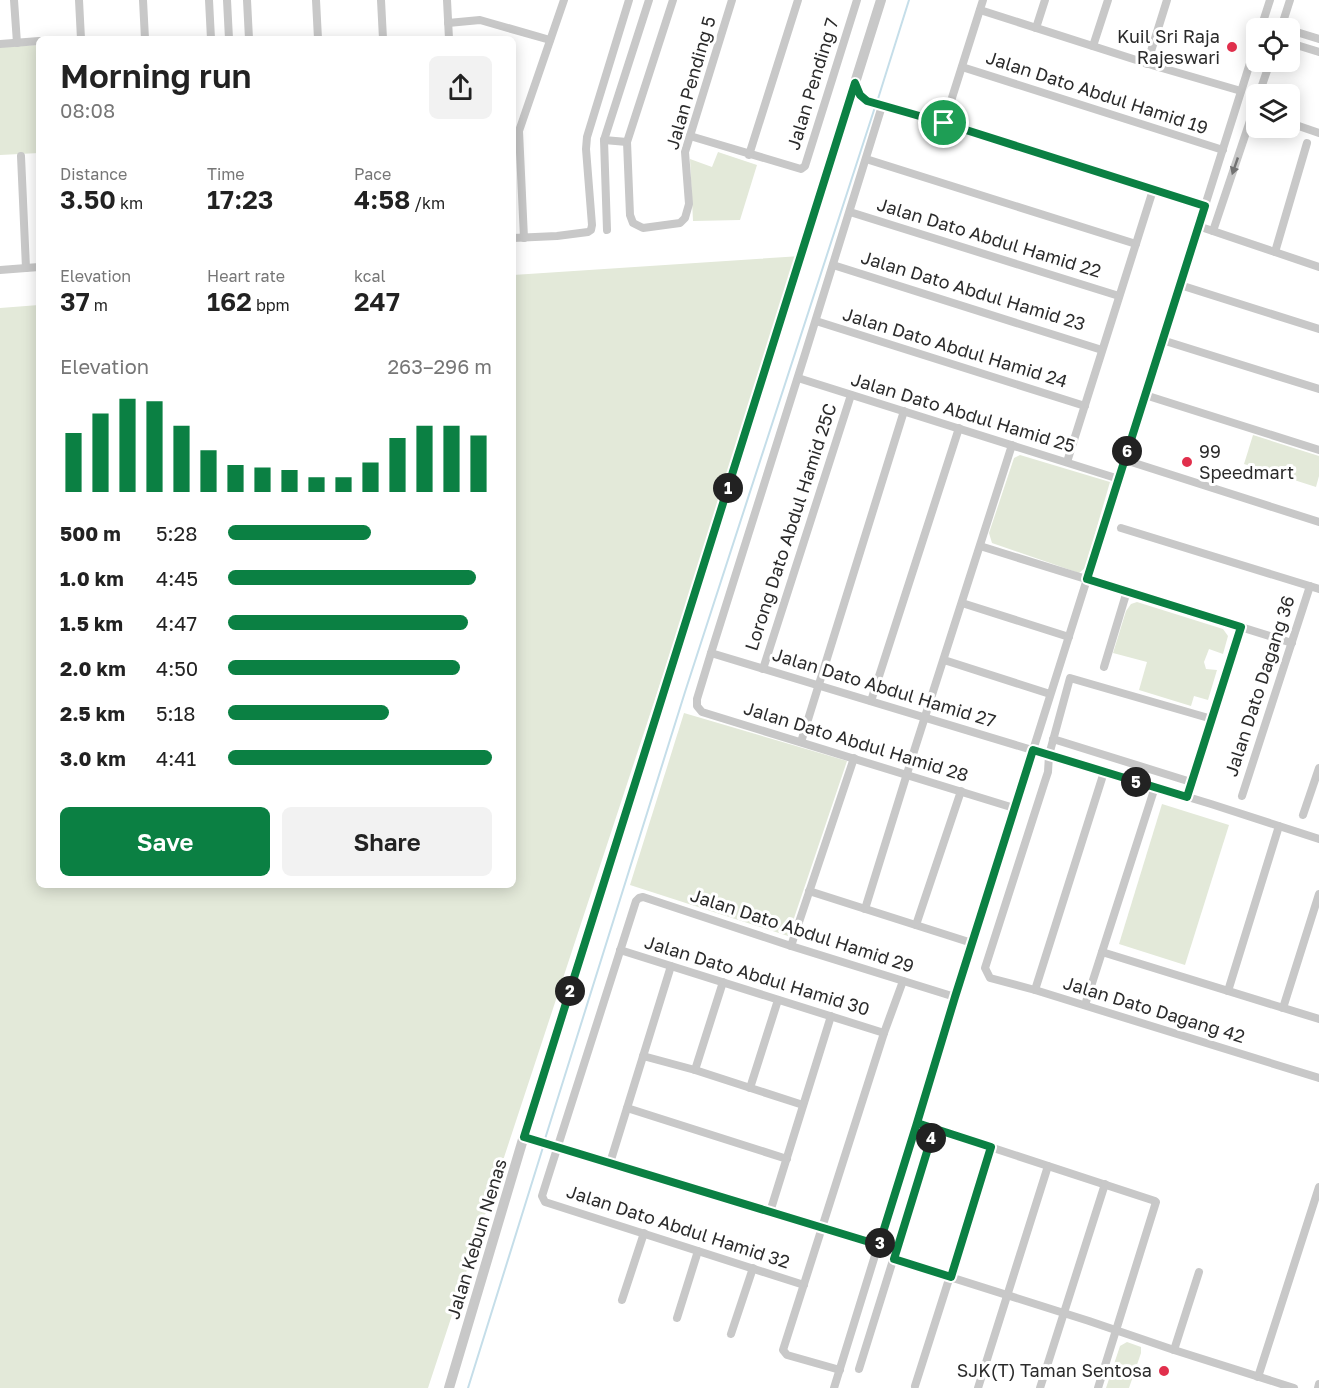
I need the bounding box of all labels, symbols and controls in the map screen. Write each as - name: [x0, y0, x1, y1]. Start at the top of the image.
- street label: Jalan Pending 5: [660, 13, 720, 152]
- street label: Jalan Pending 7: [782, 15, 843, 152]
- map controls: [1246, 18, 1300, 138]
- button: locate: [1246, 18, 1300, 72]
- place label: Kuil Sri Raja Rajeswari: [1117, 25, 1220, 68]
- marker: Kuil Sri Raja Rajeswari: [1225, 40, 1239, 54]
- street label: Jalan Dato Abdul Hamid 19: [984, 46, 1211, 138]
- text: Morning run: [60, 56, 252, 95]
- button: share: [429, 56, 492, 119]
- button: layers: [1246, 84, 1300, 138]
- pin: [918, 97, 969, 148]
- text: 08:08: [60, 98, 115, 122]
- icon: arrive: [927, 106, 960, 139]
- one-way arrow: [1229, 157, 1239, 175]
- text: Distance: [60, 164, 127, 184]
- text: Time: [207, 164, 245, 184]
- text: Pace: [354, 164, 391, 184]
- text: 3.50: [60, 184, 116, 215]
- text: 17:23: [207, 184, 273, 215]
- text: 4:58: [354, 184, 410, 215]
- street label: Jalan Dato Abdul Hamid 22: [875, 192, 1104, 282]
- text: km: [116, 193, 143, 213]
- text: /km: [410, 193, 445, 213]
- street label: Jalan Dato Abdul Hamid 23: [859, 245, 1088, 335]
- text: Elevation: [60, 266, 131, 286]
- text: Heart rate: [207, 266, 285, 286]
- text: kcal: [354, 266, 386, 286]
- text: 37: [60, 286, 90, 317]
- text: 162: [207, 286, 252, 317]
- text: 247: [354, 286, 400, 317]
- text: m: [90, 295, 108, 315]
- text: bpm: [252, 295, 290, 315]
- street label: Jalan Dato Abdul Hamid 24: [840, 302, 1070, 392]
- text: Elevation: [60, 354, 149, 378]
- text: 263–296 m: [388, 354, 492, 378]
- street label: Jalan Dato Abdul Hamid 25: [849, 367, 1078, 457]
- street label: Lorong Dato Abdul Hamid 25C: [740, 400, 841, 653]
- pin: 6: [1112, 436, 1142, 466]
- place label: 99 Speedmart: [1199, 440, 1294, 483]
- text: 6: [1122, 441, 1132, 461]
- marker: 99 Speedmart: [1180, 455, 1194, 469]
- pin: 1: [713, 473, 743, 503]
- text: 1: [724, 478, 732, 498]
- text: 500 m: [60, 521, 121, 545]
- text: 5:28: [156, 521, 197, 545]
- text: 1.0 km: [60, 566, 124, 590]
- text: 4:45: [156, 566, 198, 590]
- street label: Jalan Dato Dagang 36: [1219, 592, 1299, 779]
- text: 1.5 km: [60, 611, 123, 635]
- text: 4:47: [156, 611, 197, 635]
- street label: Jalan Dato Abdul Hamid 27: [770, 643, 999, 732]
- text: 2.0 km: [60, 656, 126, 680]
- text: 4:50: [156, 656, 198, 680]
- street label: Jalan Dato Abdul Hamid 28: [741, 696, 971, 786]
- text: 2.5 km: [60, 701, 125, 725]
- text: 5:18: [156, 701, 196, 725]
- text: 3.0 km: [60, 746, 126, 770]
- text: 4:41: [156, 746, 196, 770]
- pin: 5: [1121, 767, 1151, 797]
- text: 5: [1131, 772, 1141, 792]
- button: Save: [60, 807, 270, 876]
- button: Share: [282, 807, 492, 876]
- street label: Jalan Dato Abdul Hamid 29: [688, 883, 917, 977]
- street label: Jalan Dato Abdul Hamid 30: [642, 930, 872, 1020]
- street label: Jalan Dato Dagang 42: [1061, 971, 1248, 1047]
- pin: 2: [555, 976, 585, 1006]
- text: 2: [565, 981, 575, 1001]
- pin: 4: [916, 1123, 946, 1153]
- text: 4: [926, 1128, 936, 1148]
- street label: Jalan Kebun Nenas: [441, 1156, 511, 1322]
- street label: Jalan Dato Abdul Hamid 32: [564, 1180, 793, 1273]
- pin: 3: [865, 1228, 895, 1258]
- text: 3: [875, 1233, 885, 1253]
- place label: SJK(T) Taman Sentosa: [957, 1359, 1152, 1381]
- marker: SJK(T) Taman Sentosa: [1157, 1364, 1171, 1378]

